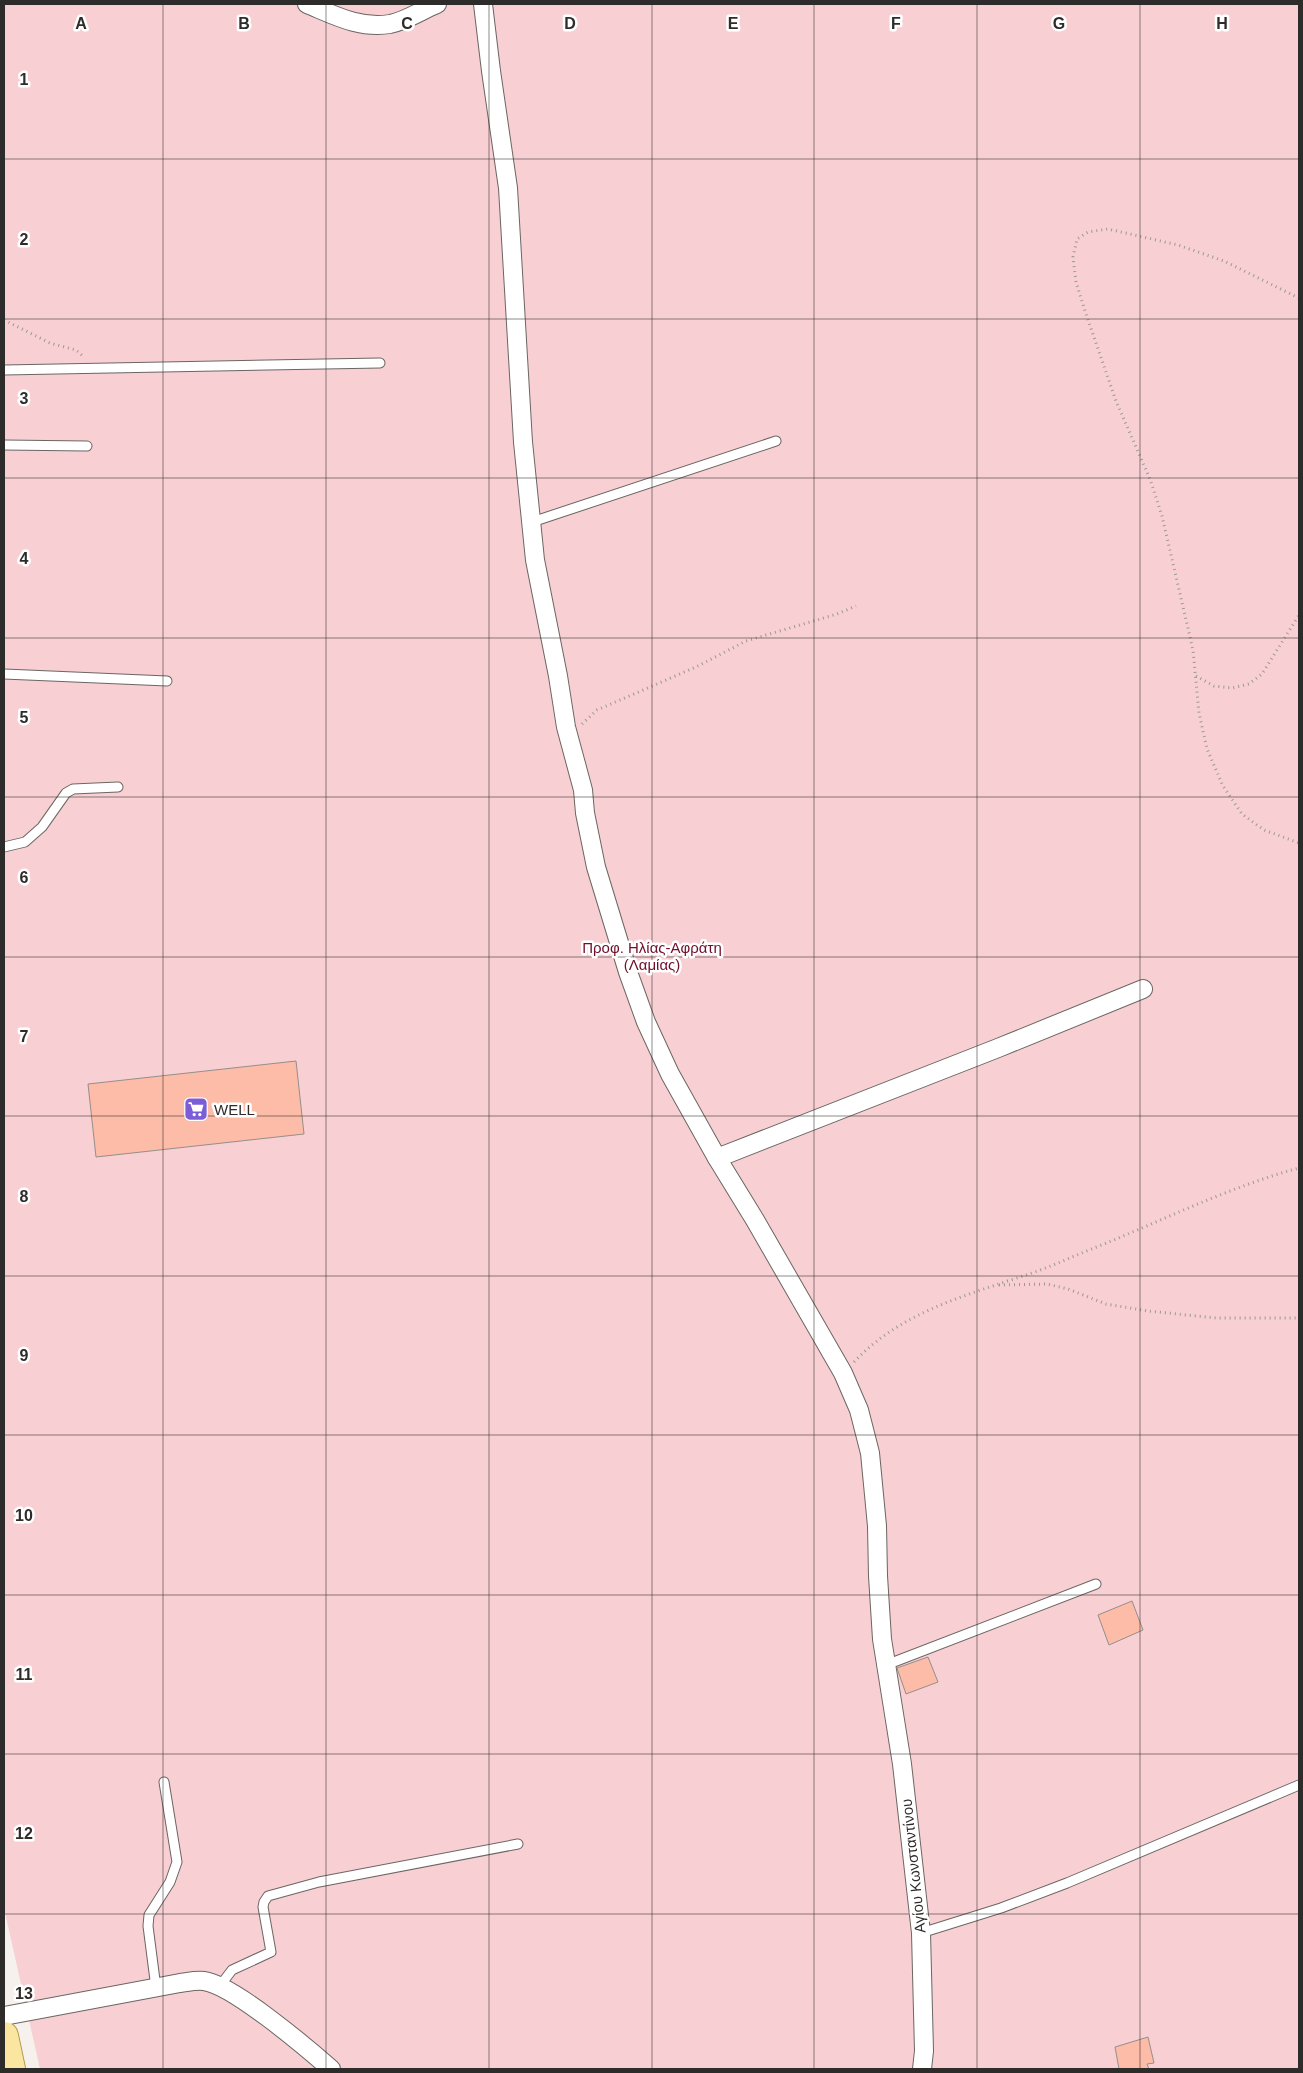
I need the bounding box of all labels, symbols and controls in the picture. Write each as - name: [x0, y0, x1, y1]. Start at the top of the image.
- text: A: [75, 15, 87, 32]
- text: B: [238, 15, 250, 32]
- text: C: [401, 15, 413, 32]
- text: D: [564, 15, 576, 32]
- text: E: [728, 15, 739, 32]
- text: F: [891, 15, 901, 32]
- text: G: [1053, 15, 1065, 32]
- text: H: [1216, 15, 1228, 32]
- text: 1: [20, 71, 29, 88]
- text: 2: [20, 231, 29, 248]
- text: 3: [20, 390, 29, 407]
- text: 4: [20, 550, 29, 567]
- text: 5: [20, 709, 29, 726]
- text: 6: [20, 869, 29, 886]
- park label: Προφ. Ηλίας-Αφράτη (Λαμίας): [582, 939, 722, 973]
- text: 7: [20, 1028, 29, 1045]
- supermarket icon: WELL: [183, 1096, 209, 1122]
- place label: WELL: [214, 1101, 255, 1118]
- text: 8: [20, 1188, 29, 1205]
- text: 9: [20, 1347, 29, 1364]
- text: 10: [15, 1507, 33, 1524]
- text: 11: [16, 1666, 33, 1683]
- street label: Αγίου Κωνσταντίνου: [898, 1798, 928, 1934]
- text: 12: [15, 1825, 33, 1842]
- text: 13: [15, 1985, 33, 2002]

